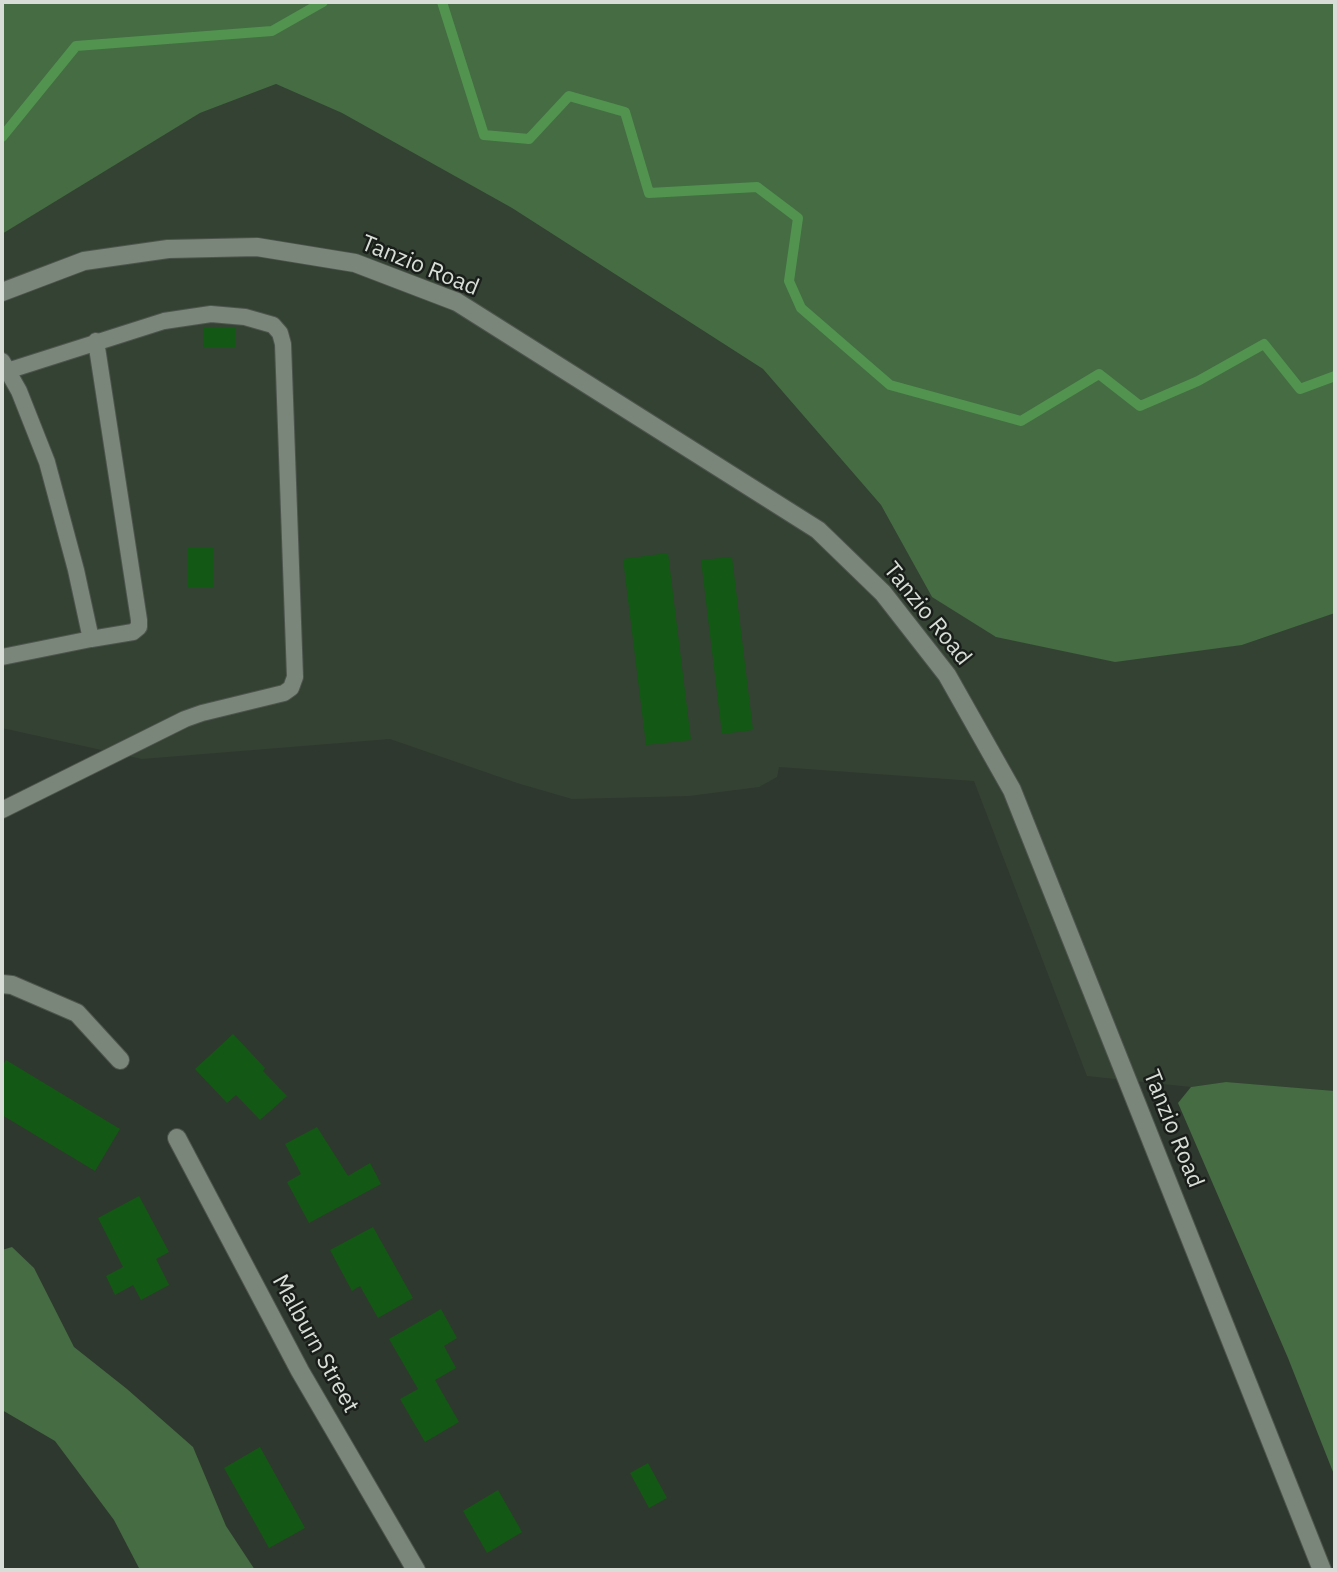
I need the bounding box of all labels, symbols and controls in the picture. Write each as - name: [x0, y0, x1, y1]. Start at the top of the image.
- street label: Tanzio Road: [357, 230, 483, 302]
- street label: Tanzio Road: [877, 557, 977, 671]
- street label: Tanzio Road: [1137, 1066, 1209, 1192]
- street label: Malburn Street: [266, 1270, 364, 1418]

